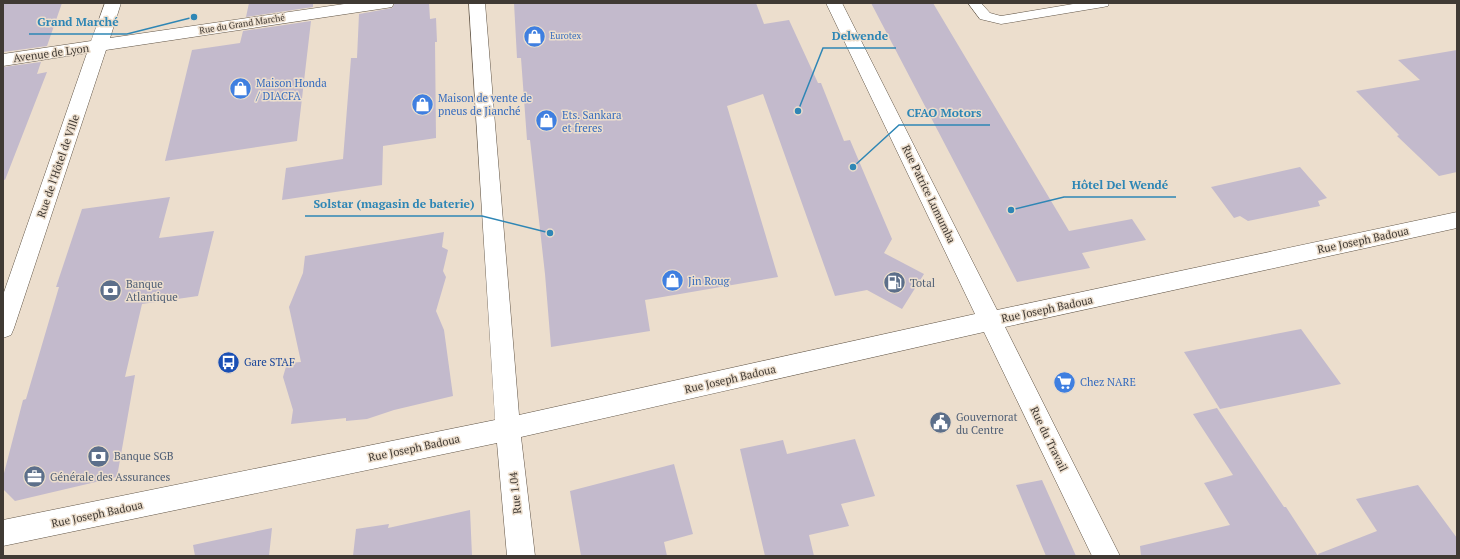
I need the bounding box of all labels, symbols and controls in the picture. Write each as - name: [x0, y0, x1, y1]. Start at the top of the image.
- callout: Grand Marché: [29, 10, 127, 34]
- street label: Rue du Grand Marché: [198, 11, 286, 37]
- text: Grand Marché: [37, 14, 119, 29]
- shop icon: Eurotex: [522, 23, 548, 49]
- callout: Delwende: [823, 24, 896, 48]
- text: Delwende: [832, 28, 889, 43]
- place label: Eurotex: [550, 30, 581, 42]
- street label: Avenue de Lyon: [12, 41, 90, 65]
- shop icon: Maison Honda / DIACFA: [227, 76, 253, 102]
- place label: Maison Honda / DIACFA: [255, 76, 327, 103]
- shop icon: Maison de vente de pneus de Jianché: [409, 91, 435, 117]
- place label: Maison de vente de pneus de Jianché: [438, 91, 533, 118]
- callout: CFAO Motors: [899, 101, 990, 125]
- text: CFAO Motors: [907, 105, 982, 120]
- shop icon: Ets. Sankara et freres: [534, 108, 560, 134]
- place label: Ets. Sankara et freres: [562, 108, 622, 135]
- street label: Rue de l'Hôtel de Ville: [34, 112, 82, 219]
- street label: Rue Patrice Lumumba: [899, 143, 959, 246]
- callout: Hôtel Del Wendé: [1064, 173, 1176, 197]
- text: Hôtel Del Wendé: [1072, 177, 1169, 192]
- callout: Solstar (magasin de baterie): [305, 192, 482, 216]
- text: Solstar (magasin de baterie): [313, 196, 475, 211]
- street label: Rue Joseph Badoua: [1316, 223, 1411, 257]
- shop icon: Jin Roug: [659, 268, 685, 294]
- fuel station icon: Total: [882, 270, 908, 296]
- place label: Jin Roug: [688, 274, 729, 288]
- place label: Total: [910, 276, 935, 290]
- bank icon: Banque Atlantique: [97, 277, 123, 303]
- place label: Banque Atlantique: [126, 277, 178, 304]
- street label: Rue Joseph Badoua: [1000, 292, 1095, 326]
- bus stop icon: Gare STAF: [215, 349, 241, 375]
- place label: Gare STAF: [244, 355, 295, 369]
- street label: Rue Joseph Badoua: [683, 362, 778, 396]
- supermarket icon: Chez NARE: [1051, 369, 1077, 395]
- place label: Chez NARE: [1080, 375, 1136, 389]
- street label: Rue du Travail: [1027, 404, 1071, 474]
- public building icon: Gouvernorat du Centre: [928, 410, 954, 436]
- place label: Gouvernorat du Centre: [956, 410, 1018, 437]
- street label: Rue Joseph Badoua: [367, 431, 462, 465]
- bank icon: Banque SGB: [85, 443, 111, 469]
- place label: Banque SGB: [114, 449, 174, 463]
- office icon: Générale des Assurances: [21, 464, 47, 490]
- place label: Générale des Assurances: [50, 470, 170, 484]
- street label: Rue 1.04: [506, 471, 524, 515]
- street label: Rue Joseph Badoua: [50, 497, 145, 531]

